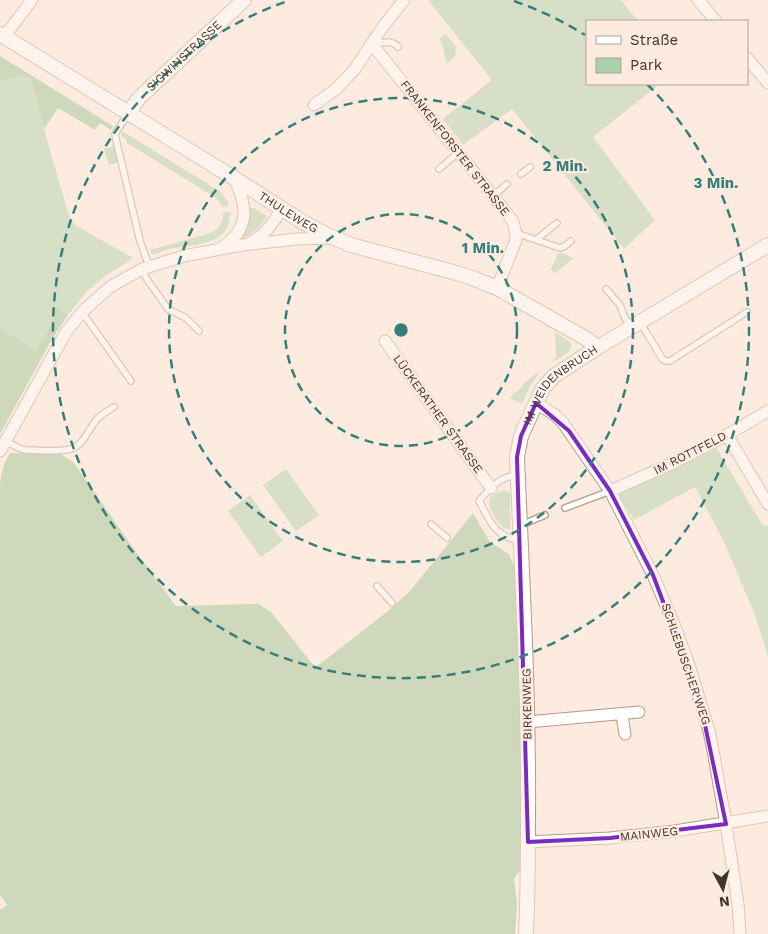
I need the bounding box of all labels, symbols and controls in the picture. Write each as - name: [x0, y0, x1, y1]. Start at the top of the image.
- street label: SIGWINSTRASSE: [144, 17, 225, 94]
- legend: [586, 20, 748, 85]
- text: Straße: [630, 31, 678, 49]
- text: Park: [630, 56, 663, 74]
- street label: FRANKENFORSTER STRASSE: [398, 77, 513, 219]
- text: 2 Min.: [543, 157, 587, 175]
- text: 3 Min.: [694, 174, 738, 192]
- street label: THULEWEG: [256, 189, 320, 236]
- text: 1 Min.: [462, 239, 504, 257]
- centre of rings: [392, 321, 410, 339]
- street label: IM WEIDENBRUCH: [520, 342, 600, 427]
- street label: LÜCKERATHER STRASSE: [390, 352, 486, 476]
- street label: IM ROTTFELD: [651, 429, 729, 477]
- street label: SCHLEBUSCHER WEG: [659, 601, 713, 727]
- street label: BIRKENWEG: [519, 668, 535, 740]
- street label: MAINWEG: [619, 824, 679, 844]
- north arrow: [698, 864, 748, 914]
- text: N: [718, 893, 731, 910]

